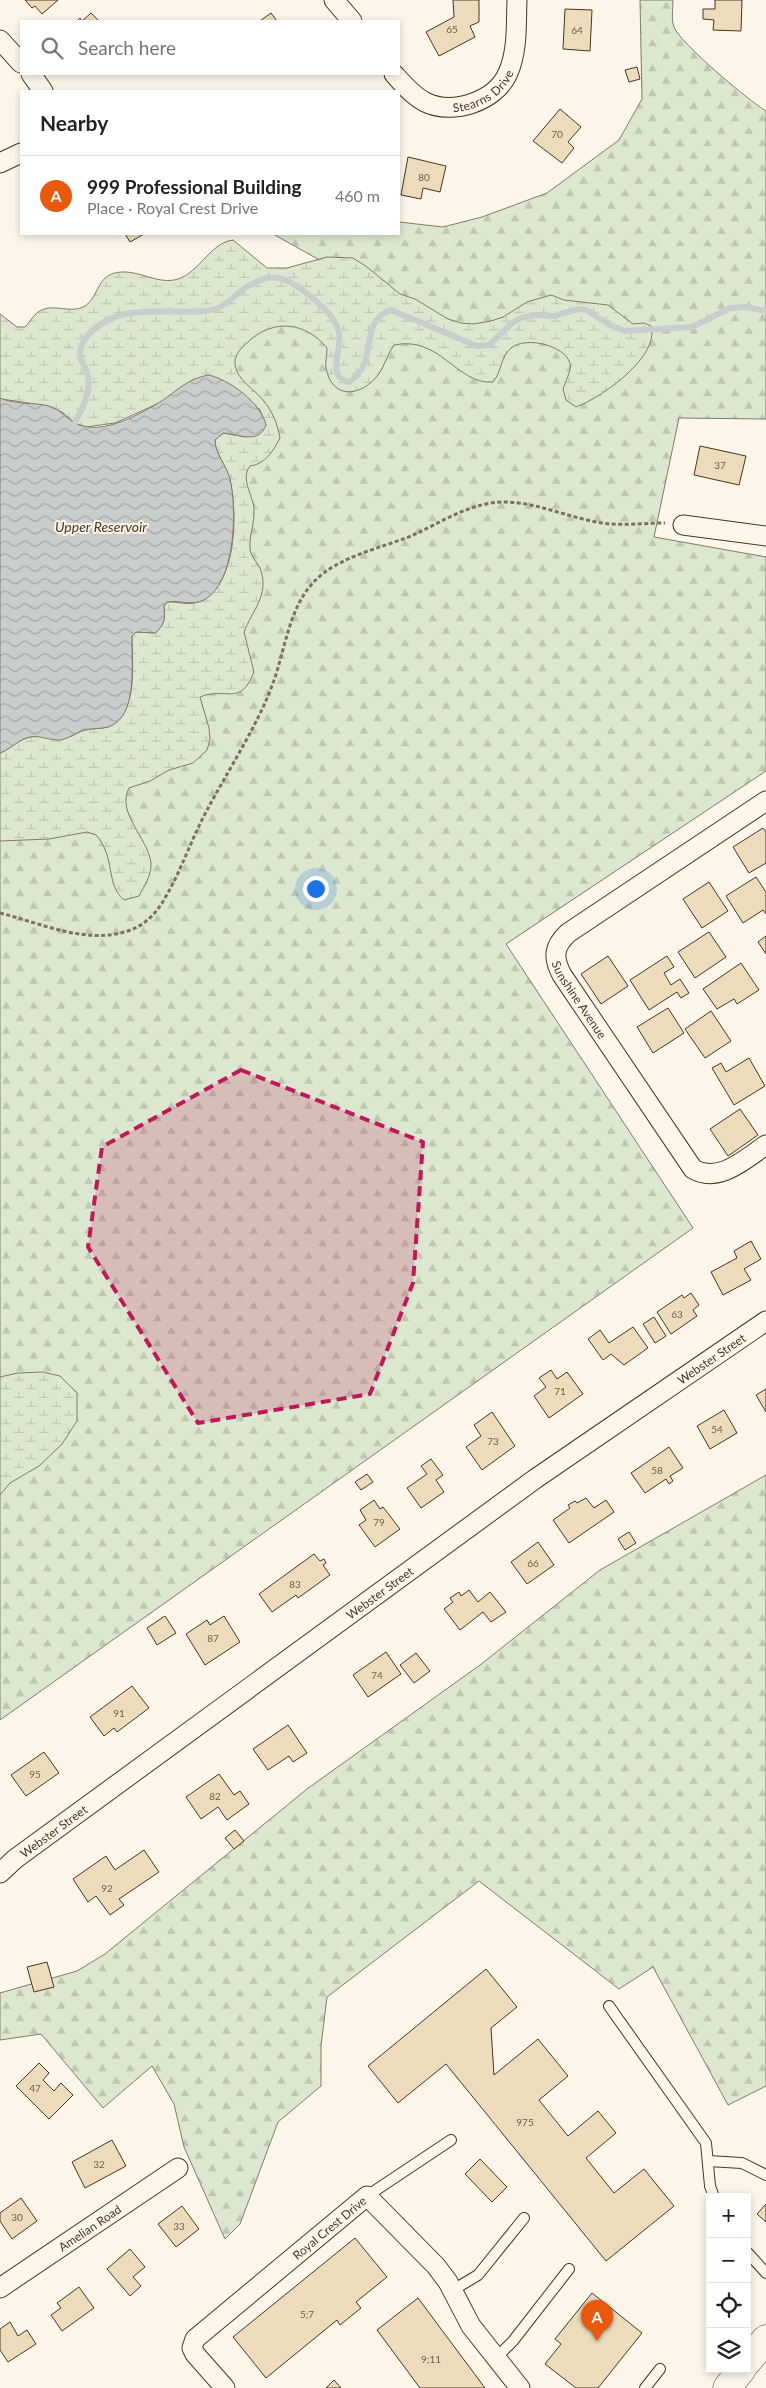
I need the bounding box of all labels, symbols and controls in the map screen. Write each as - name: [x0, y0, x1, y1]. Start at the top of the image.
- search box: [20, 20, 400, 75]
- house number: 65: [446, 23, 458, 35]
- house number: 64: [571, 24, 583, 36]
- icon: search: [38, 34, 66, 62]
- text: Search here: [78, 36, 176, 59]
- street label: Stearns Drive: [452, 67, 516, 115]
- text: Nearby: [40, 110, 108, 135]
- house number: 70: [551, 128, 563, 140]
- house number: 80: [418, 171, 430, 183]
- text: 999 Professional Building: [87, 175, 302, 198]
- text: A: [50, 186, 62, 205]
- text: 460 m: [335, 186, 380, 205]
- text: Place · Royal Crest Drive: [87, 198, 258, 217]
- house number: 37: [714, 459, 726, 471]
- water label: Upper Reservoir: [55, 518, 147, 535]
- your location: [303, 876, 329, 902]
- street label: Sunshine Avenue: [549, 959, 610, 1041]
- house number: 63: [671, 1308, 683, 1320]
- street label: Webster Street: [674, 1329, 749, 1387]
- house number: 71: [554, 1385, 566, 1397]
- house number: 54: [711, 1423, 723, 1435]
- house number: 73: [487, 1435, 499, 1447]
- house number: 58: [651, 1464, 663, 1476]
- house number: 79: [373, 1516, 385, 1528]
- house number: 66: [527, 1557, 539, 1569]
- street label: Webster Street: [343, 1563, 417, 1622]
- house number: 83: [289, 1578, 301, 1590]
- house number: 87: [207, 1632, 219, 1644]
- house number: 74: [371, 1669, 383, 1681]
- house number: 91: [113, 1707, 125, 1719]
- house number: 95: [29, 1768, 41, 1780]
- house number: 82: [209, 1790, 221, 1802]
- street label: Webster Street: [17, 1801, 90, 1860]
- house number: 92: [101, 1882, 113, 1894]
- house number: 47: [29, 2082, 41, 2094]
- house number: 975: [516, 2116, 534, 2128]
- house number: 32: [93, 2158, 105, 2170]
- street label: Royal Crest Drive: [289, 2192, 369, 2262]
- map controls: [706, 2193, 751, 2373]
- button: +: [706, 2193, 751, 2238]
- street label: Amelian Road: [55, 2201, 124, 2254]
- house number: 30: [11, 2211, 23, 2223]
- house number: 33: [173, 2220, 185, 2232]
- button: −: [706, 2238, 751, 2283]
- button: locate: [706, 2283, 751, 2328]
- pin: A: [581, 2300, 613, 2341]
- house number: 5;7: [300, 2308, 314, 2320]
- button: layers: [706, 2328, 751, 2373]
- house number: 9;11: [421, 2353, 441, 2365]

